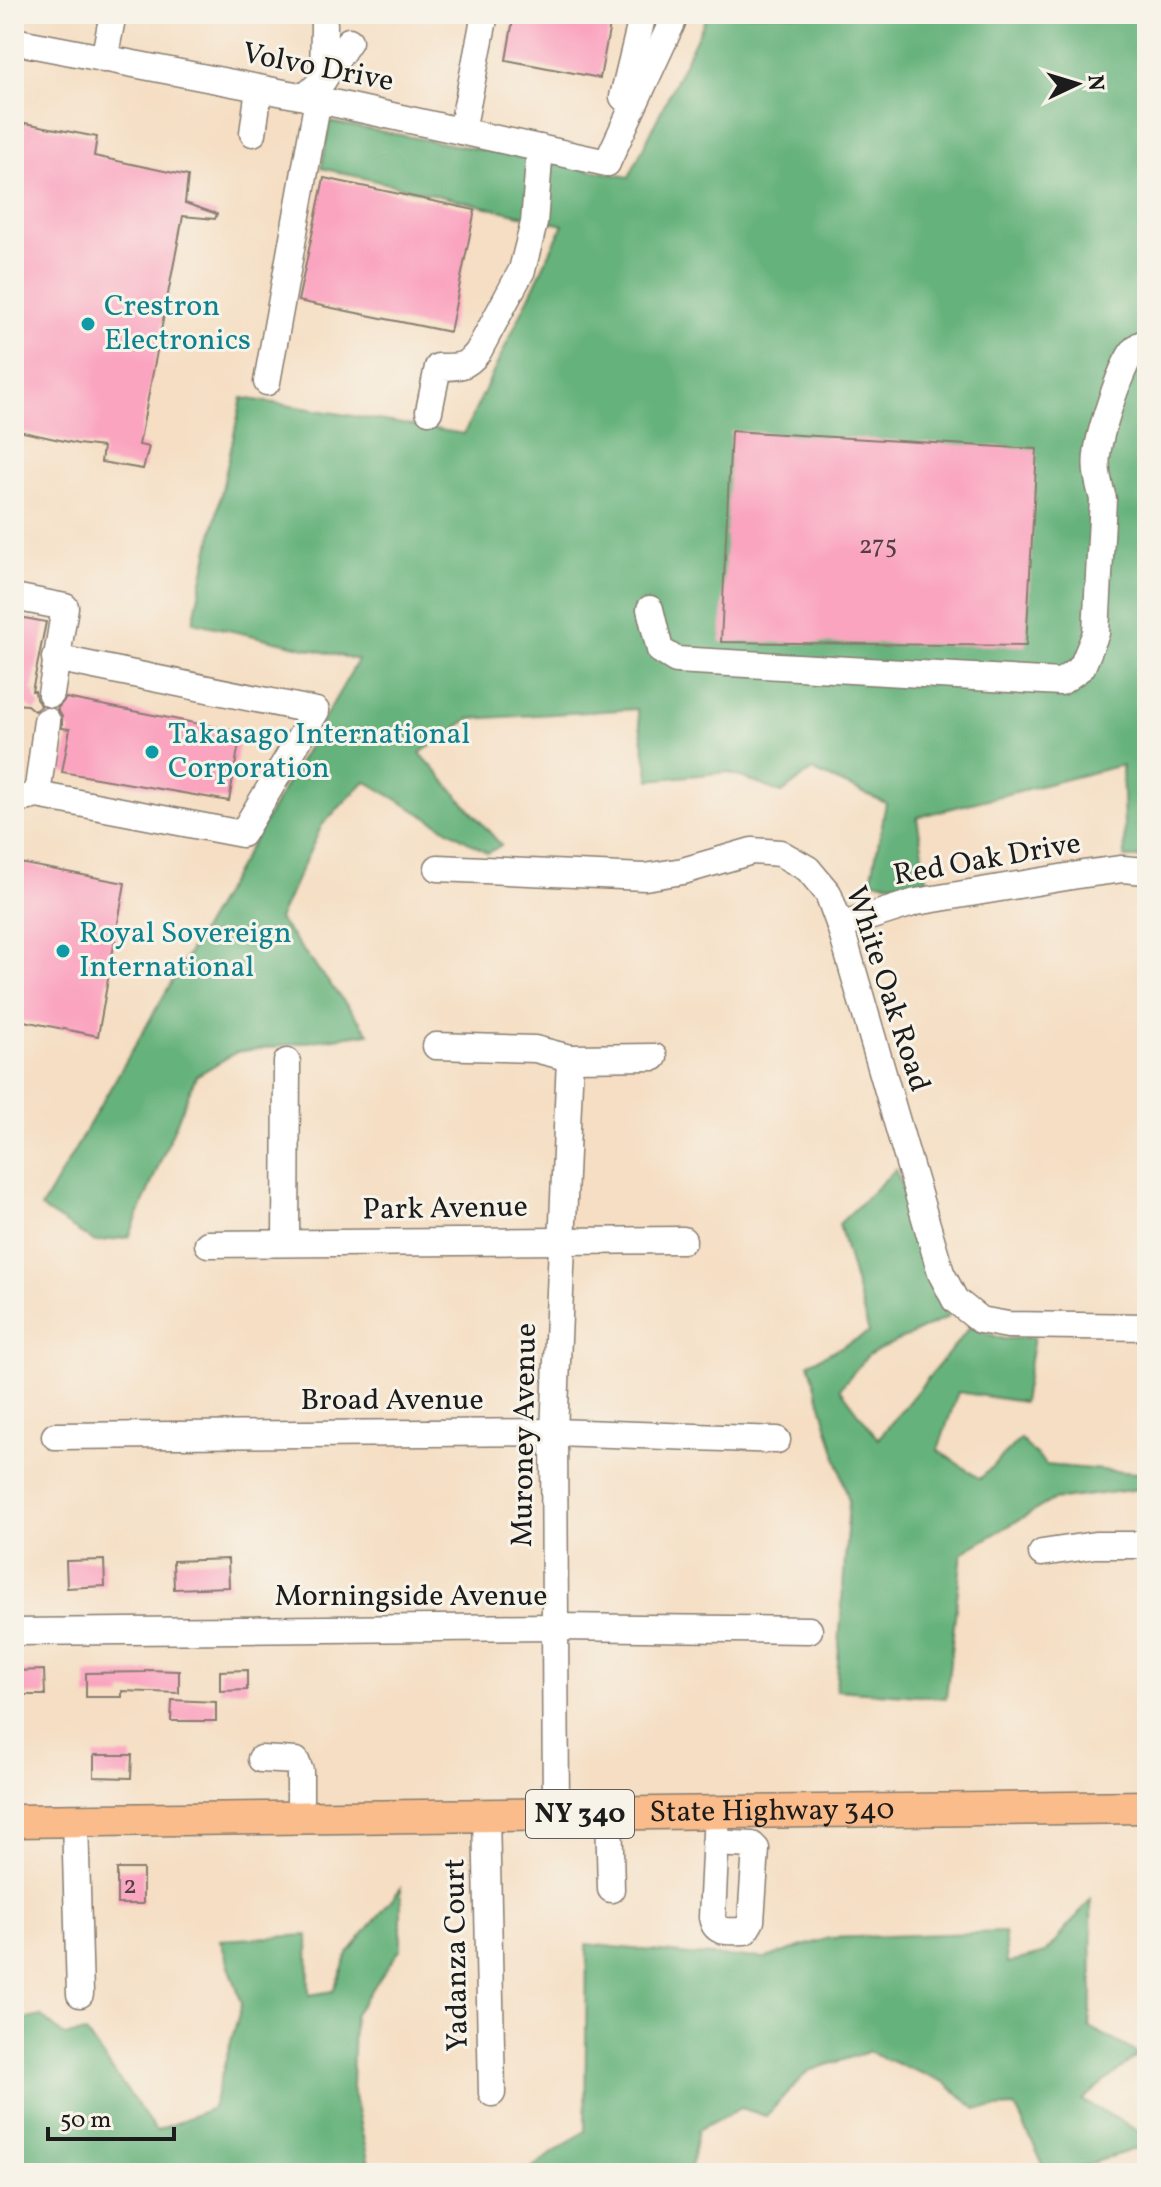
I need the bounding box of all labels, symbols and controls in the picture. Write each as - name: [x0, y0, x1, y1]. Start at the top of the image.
- street label: Volvo Drive: [239, 33, 397, 103]
- north arrow: [1037, 44, 1117, 124]
- text: N: [1078, 74, 1110, 92]
- place label: Crestron Electronics: [104, 286, 251, 362]
- marker: Crestron Electronics: [79, 315, 97, 333]
- house number: 275: [859, 528, 897, 564]
- place label: Takasago International Corporation: [168, 714, 470, 790]
- marker: Takasago International Corporation: [143, 743, 161, 761]
- street label: Red Oak Drive: [890, 823, 1084, 897]
- street label: White Oak Road: [834, 881, 940, 1097]
- place label: Royal Sovereign International: [79, 913, 292, 989]
- marker: Royal Sovereign International: [54, 942, 72, 960]
- street label: Park Avenue: [362, 1187, 528, 1231]
- street label: Muroney Avenue: [502, 1323, 548, 1547]
- street label: Broad Avenue: [300, 1380, 484, 1422]
- street label: Morningside Avenue: [274, 1576, 548, 1618]
- street label: State Highway 340: [649, 1789, 895, 1834]
- road number: NY 340: [526, 1790, 634, 1838]
- street label: Yadanza Court: [434, 1858, 480, 2052]
- house number: 2: [123, 1868, 137, 1904]
- scale bar: [48, 2091, 174, 2141]
- text: 50 m: [60, 2104, 112, 2138]

